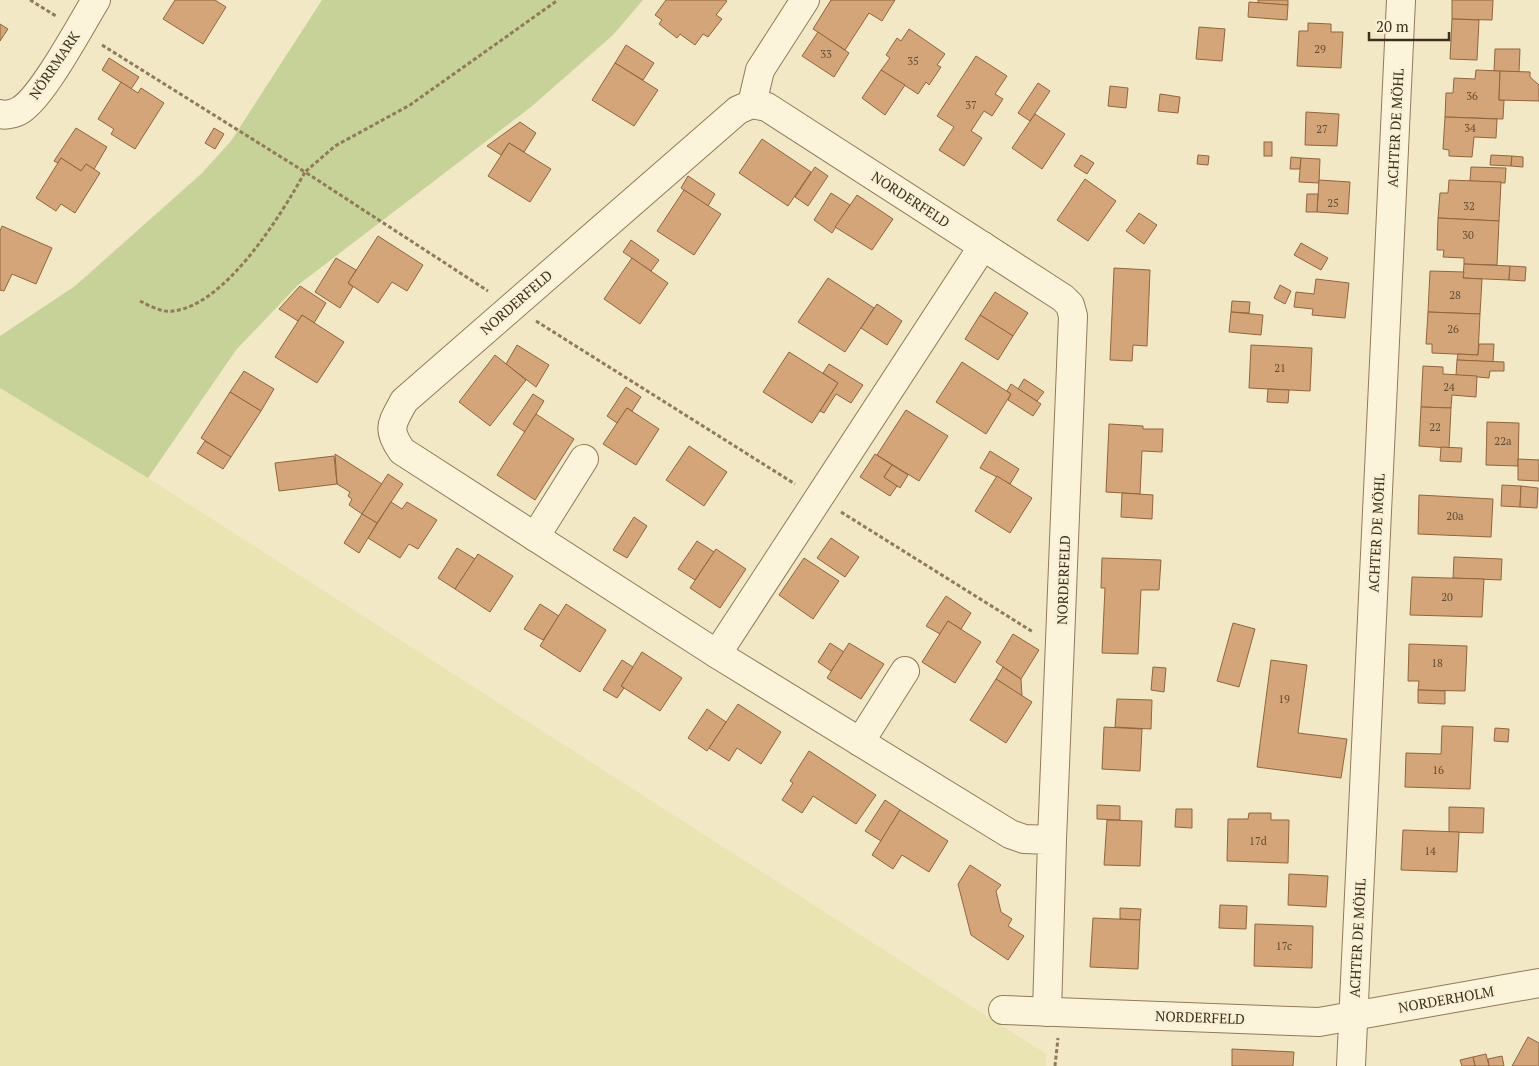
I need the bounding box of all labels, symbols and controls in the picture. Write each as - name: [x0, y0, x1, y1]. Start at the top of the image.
- scale bar: [1369, 10, 1449, 42]
- text: 20 m: [1376, 16, 1409, 36]
- street label: NÖRRMARK: [24, 27, 84, 103]
- house number: 29: [1314, 42, 1326, 56]
- house number: 33: [820, 47, 832, 61]
- house number: 35: [907, 54, 919, 68]
- street label: ACHTER DE MÖHL: [1382, 68, 1408, 188]
- house number: 36: [1466, 89, 1478, 103]
- house number: 37: [965, 98, 977, 112]
- house number: 34: [1464, 121, 1476, 135]
- house number: 27: [1316, 122, 1328, 136]
- street label: NORDERFELD: [868, 167, 954, 231]
- house number: 25: [1327, 196, 1339, 210]
- house number: 32: [1463, 199, 1475, 213]
- house number: 30: [1462, 228, 1474, 242]
- street label: NORDERFELD: [476, 265, 556, 339]
- house number: 28: [1449, 288, 1461, 302]
- house number: 26: [1447, 322, 1459, 336]
- house number: 21: [1274, 361, 1286, 375]
- house number: 24: [1443, 380, 1455, 394]
- house number: 22: [1429, 420, 1441, 434]
- house number: 22a: [1494, 434, 1512, 448]
- street label: ACHTER DE MÖHL: [1363, 473, 1389, 593]
- house number: 20a: [1446, 509, 1464, 523]
- street label: NORDERFELD: [1052, 535, 1074, 625]
- house number: 20: [1441, 590, 1453, 604]
- house number: 18: [1431, 656, 1443, 670]
- house number: 19: [1278, 692, 1290, 706]
- house number: 16: [1432, 763, 1444, 777]
- house number: 17d: [1249, 834, 1267, 848]
- house number: 14: [1424, 844, 1436, 858]
- street label: ACHTER DE MÖHL: [1344, 878, 1370, 998]
- house number: 17c: [1276, 939, 1292, 953]
- street label: NORDERHOLM: [1397, 981, 1495, 1017]
- street label: NORDERFELD: [1155, 1006, 1245, 1028]

